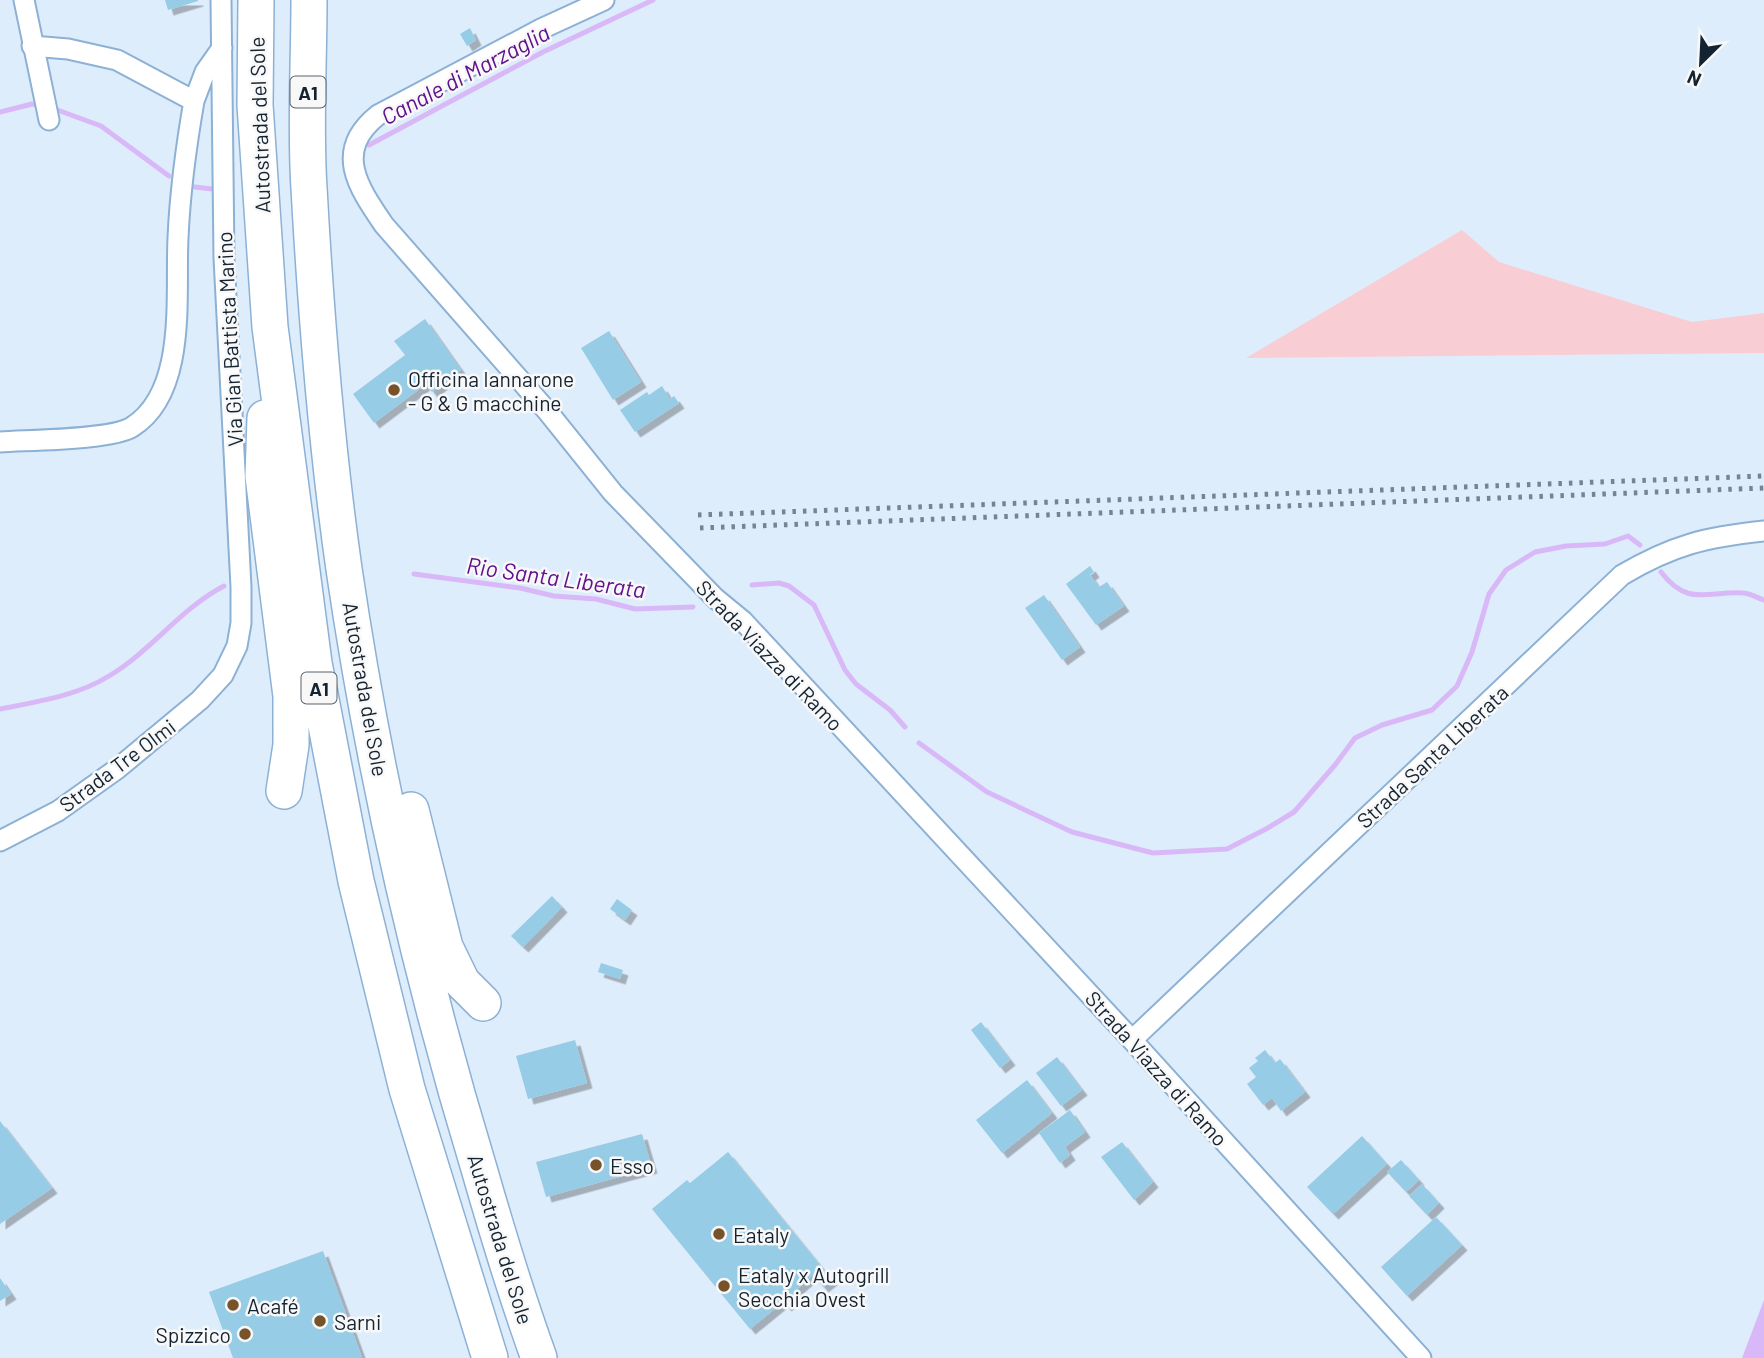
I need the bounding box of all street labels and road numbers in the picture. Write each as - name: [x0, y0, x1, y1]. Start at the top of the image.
- street label: Autostrada del Sole: [243, 36, 275, 214]
- road number: A1: [290, 76, 326, 108]
- street label: Via Gian Battista Marino: [211, 231, 247, 447]
- street label: Strada Viazza di Ramo: [692, 574, 848, 736]
- street label: Autostrada del Sole: [338, 600, 394, 778]
- road number: A1: [302, 673, 336, 704]
- street label: Strada Santa Liberata: [1351, 679, 1513, 833]
- street label: Strada Tre Olmi: [54, 713, 180, 817]
- street label: Strada Viazza di Ramo: [1081, 985, 1233, 1151]
- street label: Autostrada del Sole: [463, 1151, 539, 1327]

